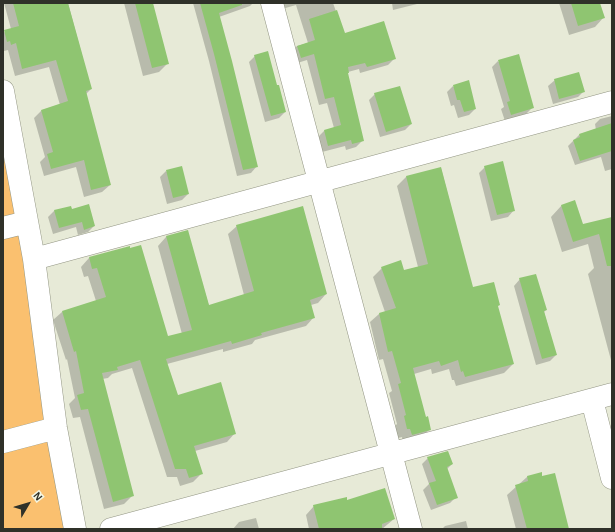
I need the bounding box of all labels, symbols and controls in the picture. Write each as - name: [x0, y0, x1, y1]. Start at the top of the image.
- north arrow: [8, 484, 48, 524]
- text: N: [31, 490, 45, 503]

